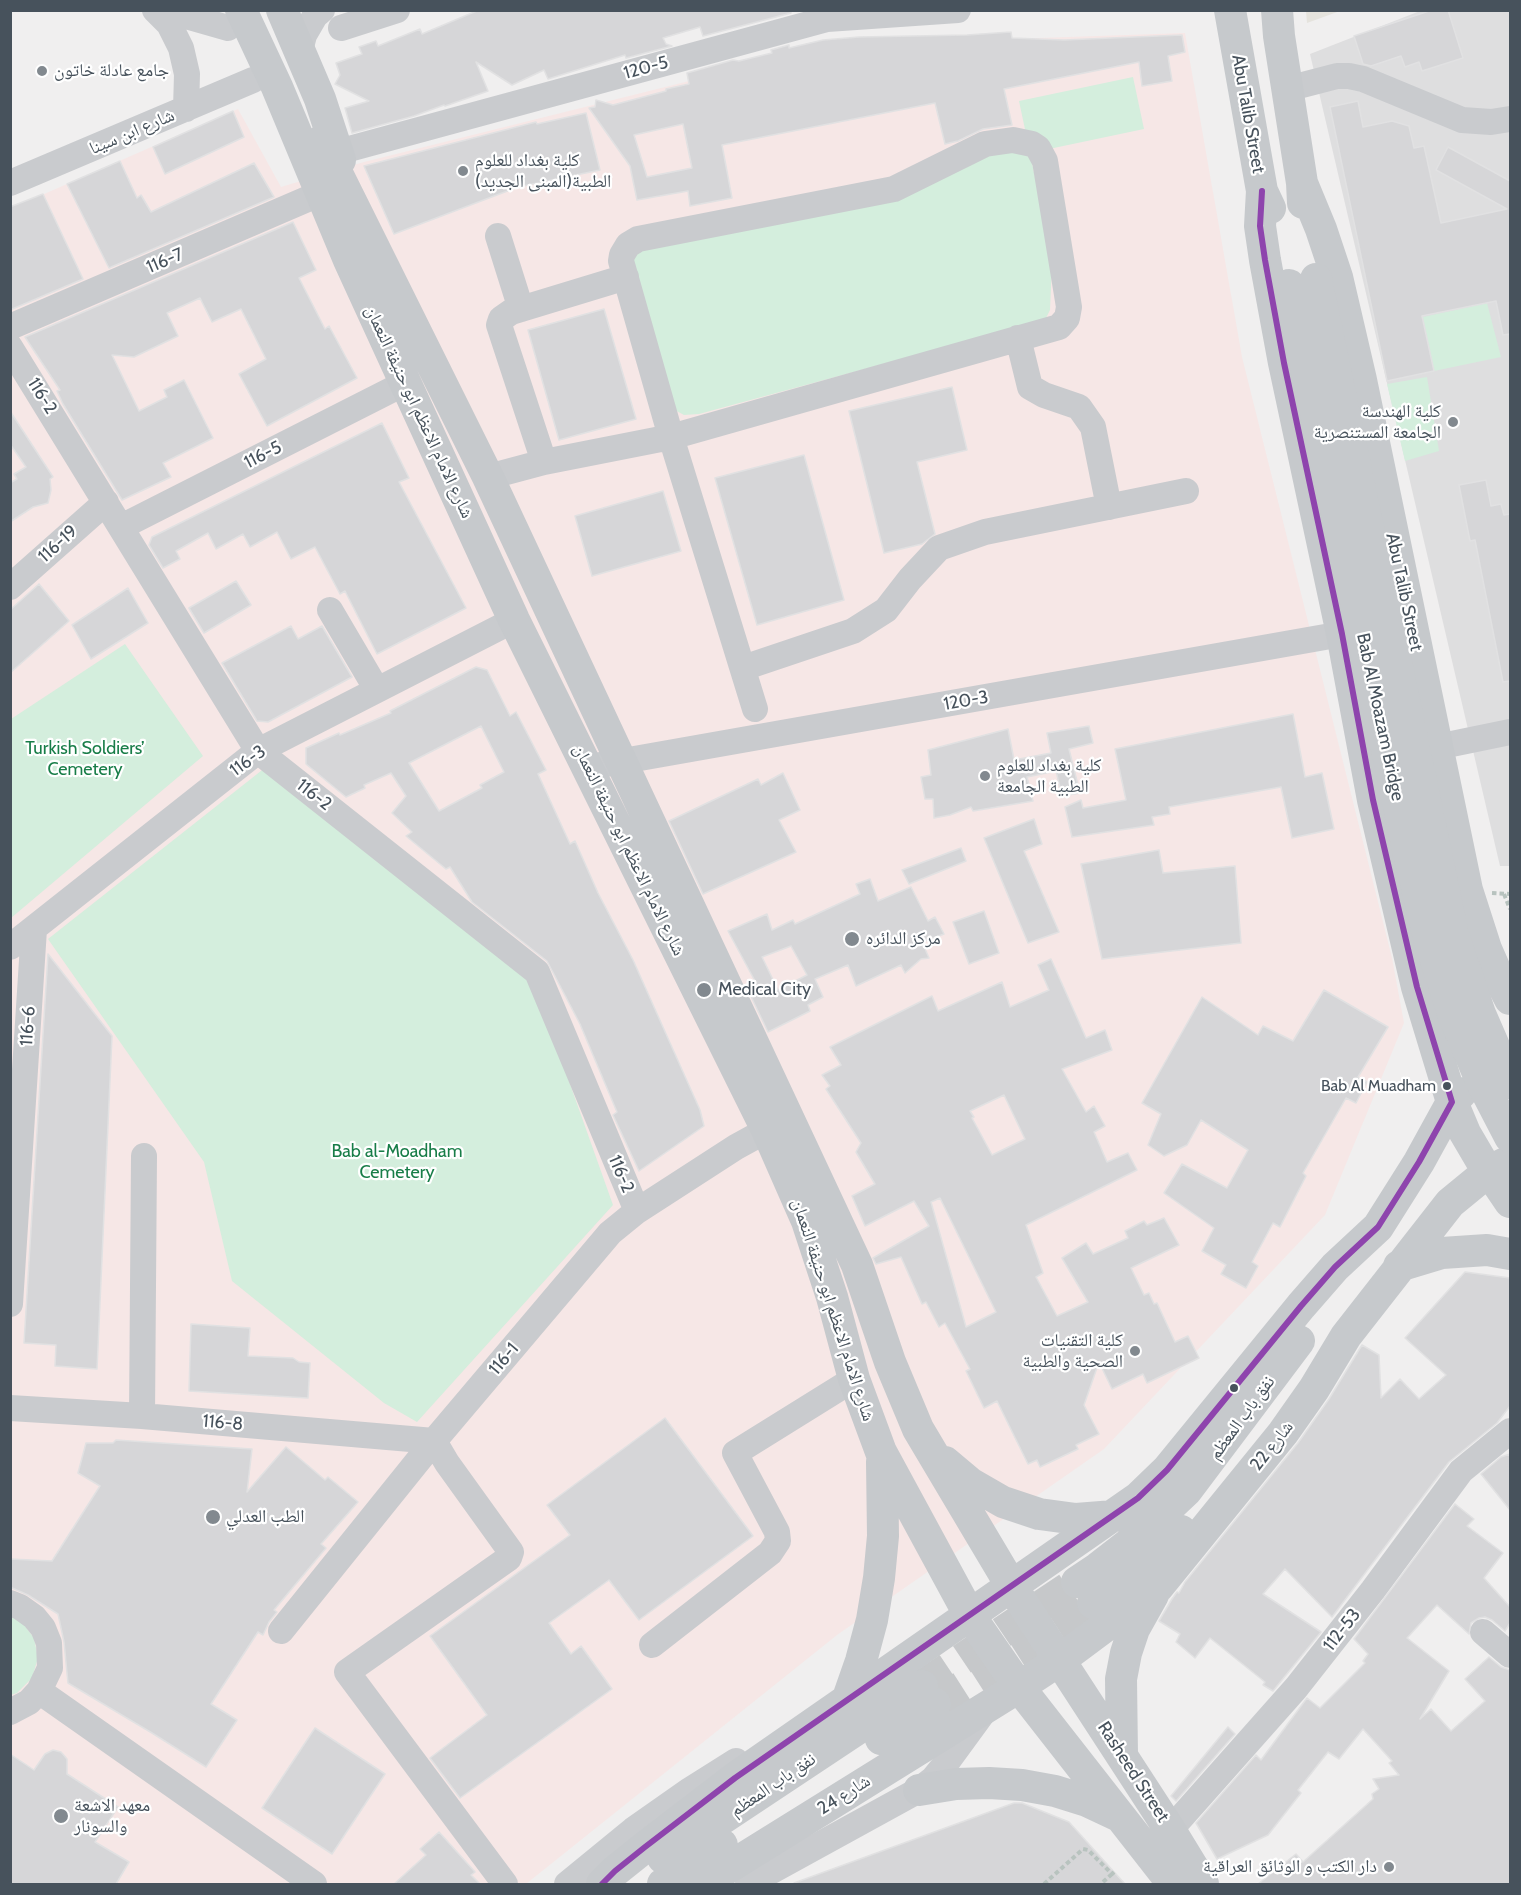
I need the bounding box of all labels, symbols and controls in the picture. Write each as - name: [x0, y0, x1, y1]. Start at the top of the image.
- street label: 120-5: [621, 52, 671, 84]
- street label: Abu Talib Street: [1227, 53, 1269, 175]
- place label: جامع عادلة خاتون: [54, 60, 169, 82]
- marker: جامع عادلة خاتون: [35, 64, 49, 78]
- street label: شارع ابن سينا: [86, 104, 178, 160]
- place label: كلية بغداد للعلوم الطبية(المبنى الجديد): [475, 150, 611, 192]
- marker: كلية بغداد للعلوم الطبية(المبنى الجديد): [456, 164, 470, 178]
- street label: 116-7: [143, 244, 187, 278]
- street label: شارع الامام الاعظم ابو حنيفة النعمان: [360, 302, 478, 522]
- street label: 116-2: [23, 374, 61, 418]
- place label: كلية الهندسة الجامعة المستنصرية: [1314, 401, 1441, 444]
- marker: كلية الهندسة الجامعة المستنصرية: [1446, 415, 1460, 429]
- street label: 116-5: [241, 436, 285, 474]
- street label: 116-19: [34, 521, 82, 567]
- street label: Abu Talib Street: [1381, 531, 1427, 653]
- street label: Bab Al Moazam Bridge: [1352, 631, 1408, 803]
- street label: 120-3: [942, 686, 990, 716]
- park label: Turkish Soldiers’ Cemetery: [25, 738, 145, 780]
- street label: 116-3: [226, 741, 270, 781]
- street label: شارع الامام الاعظم ابو حنيفة النعمان: [568, 741, 690, 959]
- place label: كلية بغداد للعلوم الطبية الجامعة: [997, 755, 1102, 798]
- marker: كلية بغداد للعلوم الطبية الجامعة: [978, 769, 992, 783]
- street label: 116-2: [292, 775, 336, 815]
- place label: مركز الدائره: [866, 928, 941, 950]
- marker: مركز الدائره: [843, 930, 861, 948]
- place label: Medical City: [718, 979, 811, 1001]
- marker: Medical City: [695, 981, 713, 999]
- street label: 116-6: [16, 1005, 40, 1047]
- place label: Bab Al Muadham: [1321, 1076, 1436, 1096]
- marker: Bab Al Muadham: [1441, 1080, 1453, 1092]
- park label: Bab al-Moadham Cemetery: [331, 1141, 463, 1184]
- street label: 116-2: [603, 1152, 639, 1196]
- street label: شارع الامام الاعظم ابو حنيفة النعمان: [787, 1196, 879, 1424]
- place label: كلية التقنيات الصحية والطبية: [1023, 1330, 1123, 1372]
- street label: 116-1: [484, 1339, 524, 1379]
- marker: كلية التقنيات الصحية والطبية: [1128, 1344, 1142, 1358]
- street label: نفق باب المعظم: [1204, 1372, 1280, 1464]
- unlabelled marker: [1228, 1382, 1240, 1394]
- street label: 116-8: [202, 1410, 244, 1436]
- street label: شارع 22: [1246, 1417, 1298, 1475]
- place label: الطب العدلي: [226, 1506, 304, 1528]
- marker: الطب العدلي: [204, 1508, 222, 1526]
- street label: 112-53: [1319, 1604, 1365, 1656]
- street label: Rasheed Street: [1093, 1718, 1173, 1826]
- street label: نفق باب المعظم: [726, 1748, 820, 1822]
- street label: شارع 24: [814, 1770, 874, 1820]
- place label: معهد الاشعة والسونار: [74, 1795, 150, 1838]
- marker: معهد الاشعة والسونار: [52, 1807, 70, 1825]
- place label: دار الكتب و الوثائق العراقية: [1203, 1856, 1377, 1878]
- marker: دار الكتب و الوثائق العراقية: [1382, 1860, 1396, 1874]

